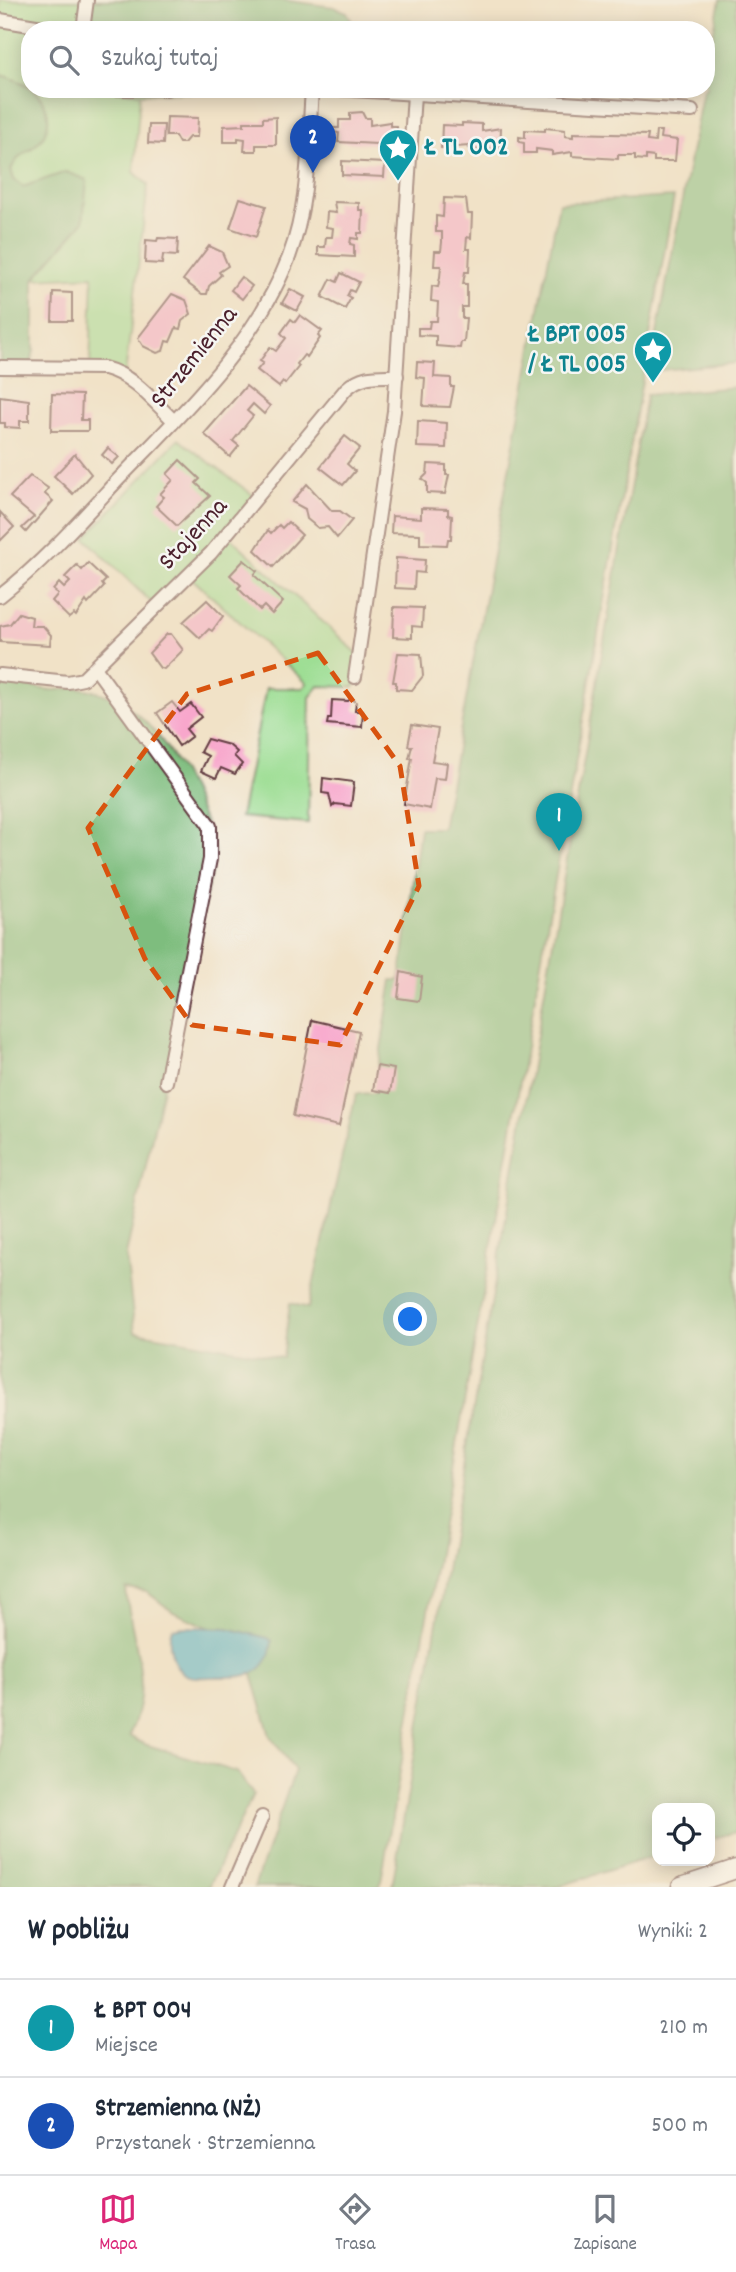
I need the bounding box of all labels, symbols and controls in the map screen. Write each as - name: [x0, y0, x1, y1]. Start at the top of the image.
- search box: [21, 21, 715, 98]
- icon: search: [45, 41, 83, 79]
- text: Szukaj tutaj: [101, 41, 219, 78]
- pin: 2: [290, 115, 336, 173]
- place icon: Ł TL 002: [377, 127, 419, 182]
- place label: Ł TL 002: [424, 130, 509, 167]
- street label: Strzemienna: [142, 298, 248, 417]
- place label: Ł BPT 005 / Ł TL 005: [527, 317, 626, 384]
- place icon: Ł BPT 005 / Ł TL 005: [632, 329, 674, 384]
- street label: Stajenna: [151, 490, 238, 580]
- pin: 1: [536, 793, 582, 851]
- your location: [393, 1302, 427, 1336]
- map controls: [652, 1803, 715, 1866]
- button: locate: [652, 1803, 715, 1866]
- text: W pobliżu: [28, 1911, 129, 1954]
- text: Wyniki: 2: [638, 1916, 708, 1949]
- text: Ł BPT 004: [95, 1993, 192, 2030]
- text: 1: [48, 2012, 54, 2045]
- text: 210 m: [659, 2012, 708, 2045]
- text: Miejsce: [95, 2030, 158, 2063]
- text: Strzemienna (NŻ): [95, 2091, 261, 2128]
- text: 2: [46, 2110, 56, 2143]
- text: 500 m: [651, 2110, 708, 2143]
- text: Przystanek · Strzemienna: [95, 2128, 315, 2161]
- tab: Mapa: [99, 2190, 137, 2259]
- tab: Trasa: [335, 2190, 375, 2259]
- tab: Zapisane: [573, 2190, 637, 2259]

